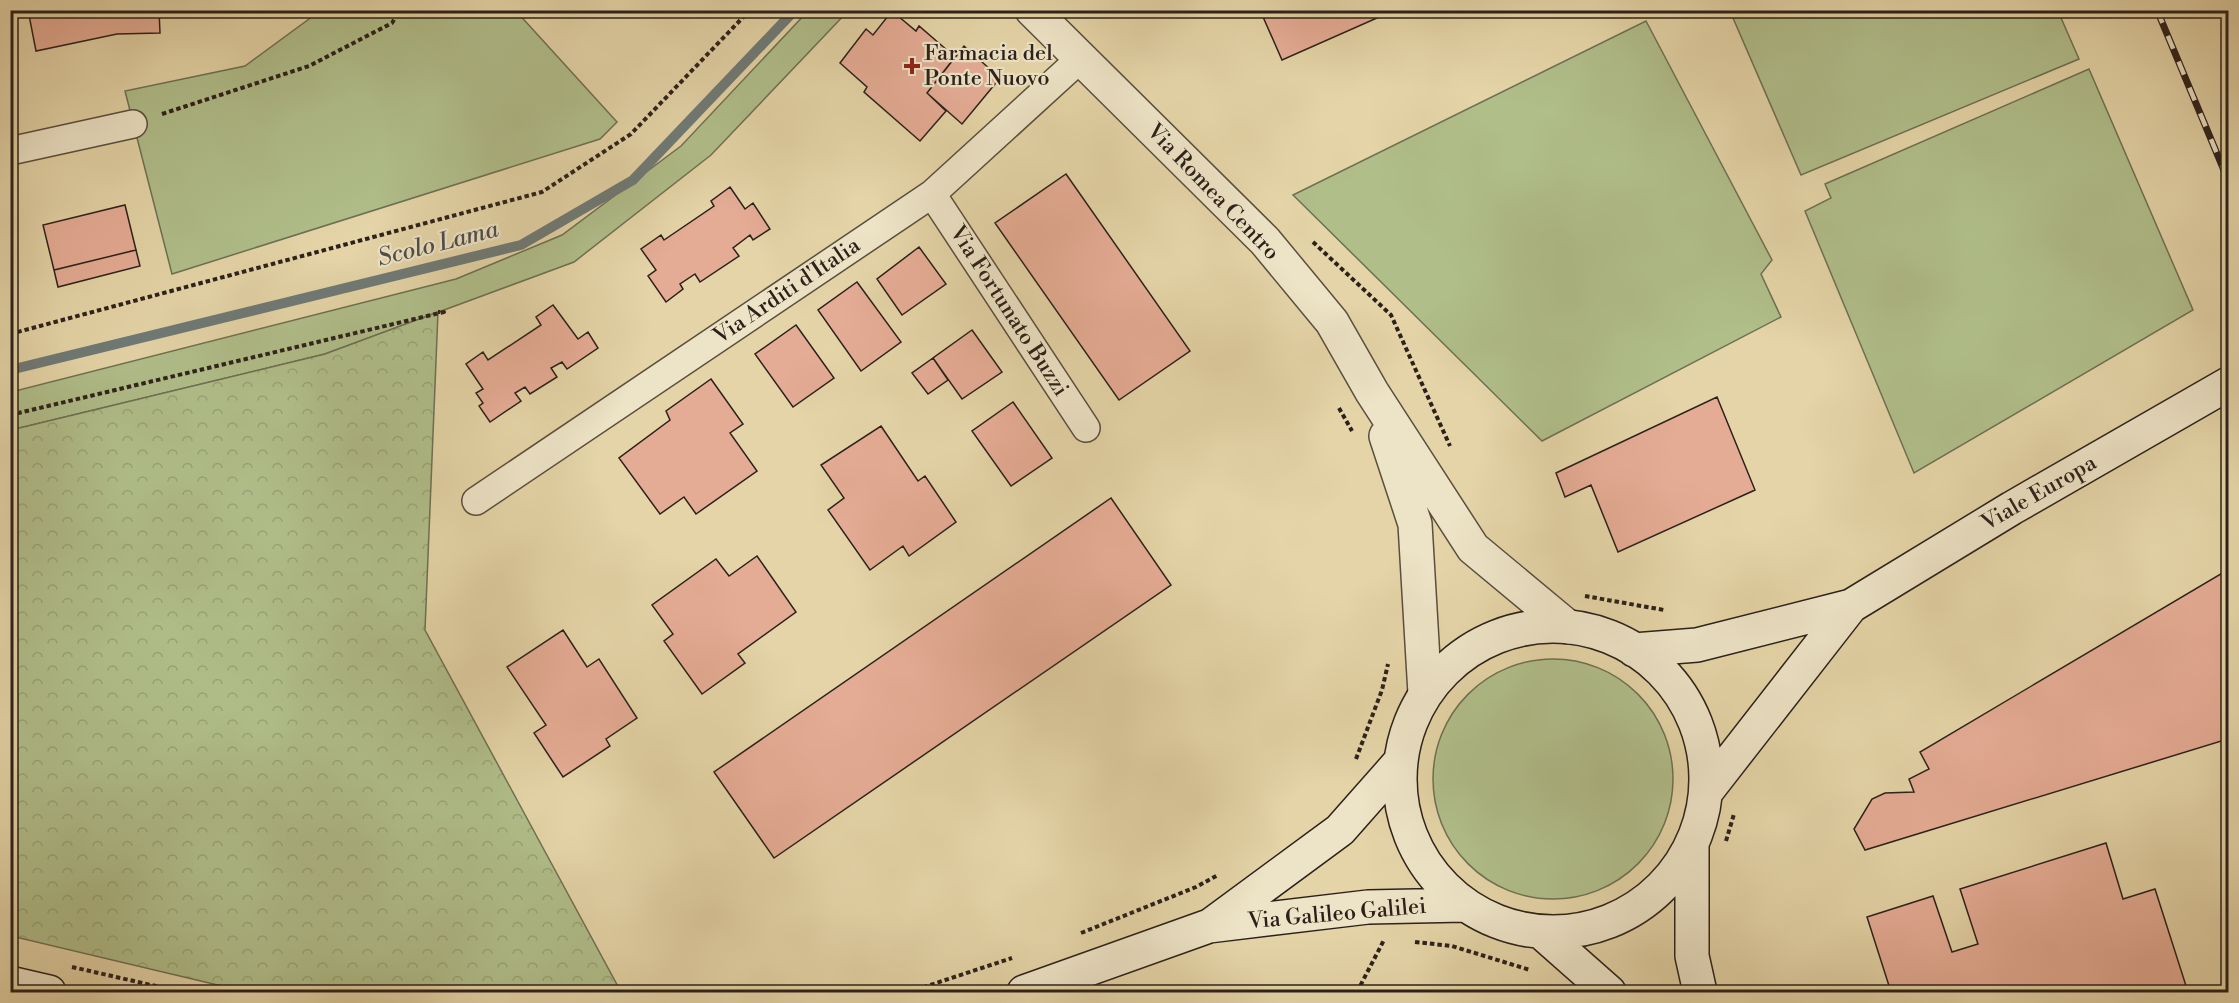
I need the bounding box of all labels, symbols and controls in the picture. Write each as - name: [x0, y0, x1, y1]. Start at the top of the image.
- place label: Farmacia del Ponte Nuovo: [924, 40, 1053, 92]
- marker: Farmacia del Ponte Nuovo: [905, 59, 919, 73]
- street label: Via Romea Centro: [1140, 117, 1285, 266]
- water label: Scolo Lama: [374, 214, 502, 273]
- street label: Via Fortunato Buzzi: [943, 220, 1074, 401]
- street label: Via Arditi d'Italia: [708, 232, 866, 351]
- street label: Viale Europa: [1976, 449, 2102, 537]
- street label: Via Galileo Galilei: [1246, 893, 1427, 935]

